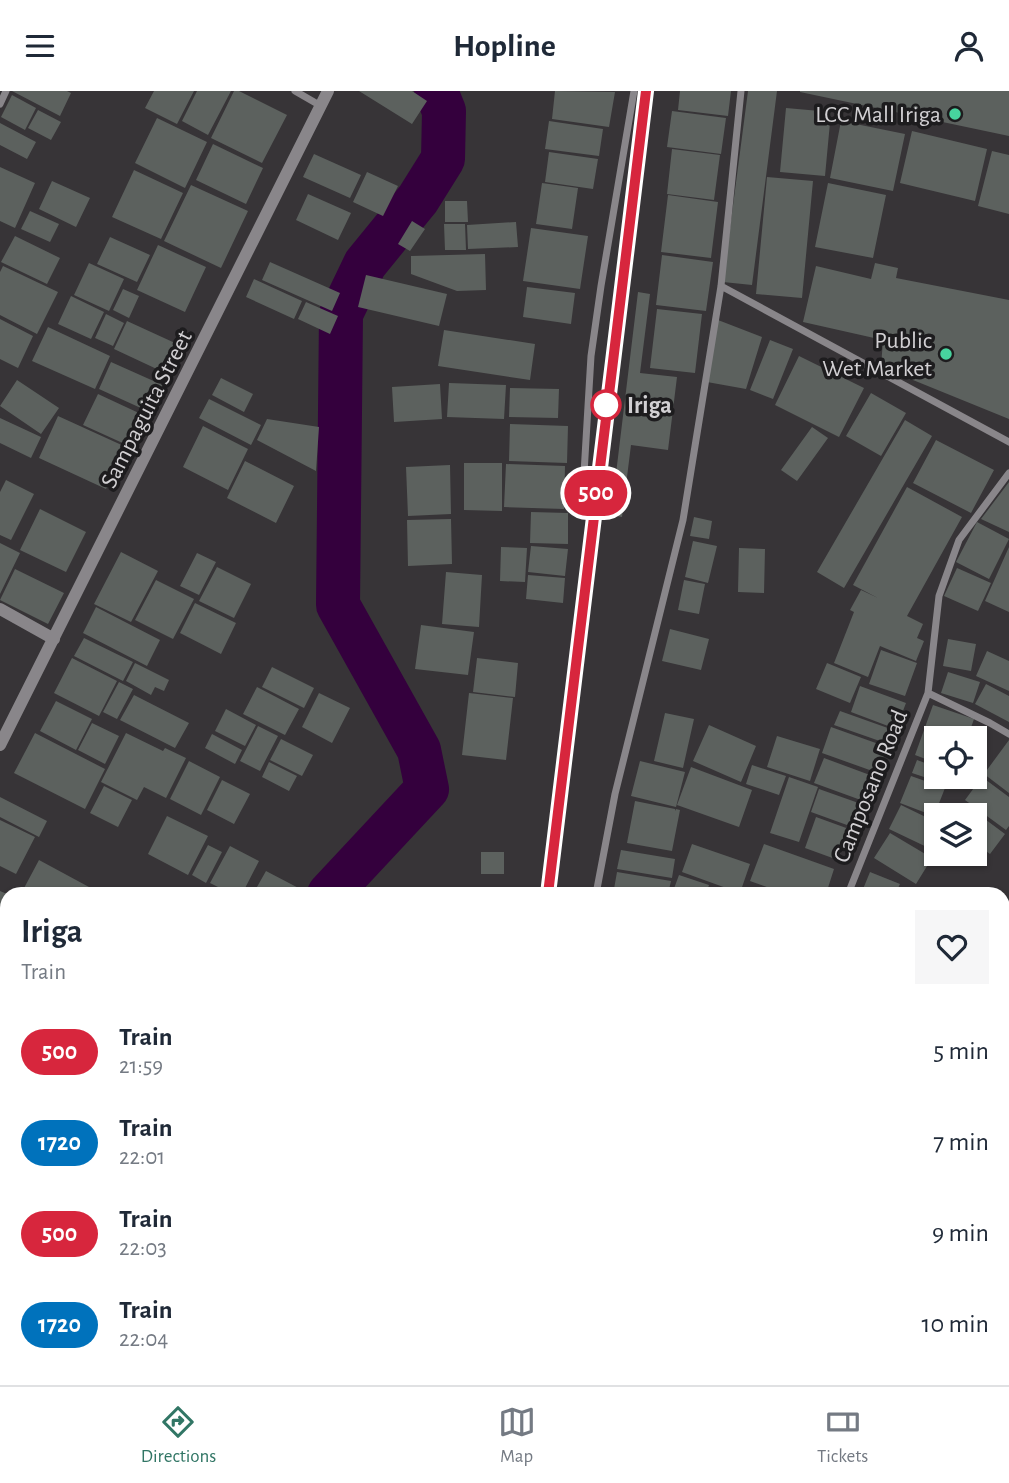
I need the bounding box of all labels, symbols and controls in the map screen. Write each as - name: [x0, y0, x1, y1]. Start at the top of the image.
- icon: menu: [21, 27, 59, 65]
- icon: person: [950, 27, 988, 65]
- text: Hopline: [453, 30, 556, 62]
- place label: LCC Mall Iriga: [815, 103, 941, 127]
- marker: LCC Mall Iriga: [947, 106, 963, 122]
- street label: Sampaguita Street: [97, 327, 197, 492]
- place label: Public Wet Market: [822, 329, 932, 381]
- marker: Public Wet Market: [938, 346, 954, 362]
- marker: Iriga: [591, 390, 621, 420]
- place label: Iriga: [627, 394, 672, 418]
- line badge: 500: [556, 470, 636, 516]
- text: 500: [578, 481, 614, 505]
- street label: Camposano Road: [829, 707, 912, 866]
- map controls: [924, 726, 987, 866]
- button: locate: [924, 726, 987, 789]
- button: layers: [924, 803, 987, 866]
- button: heart: [915, 910, 989, 984]
- text: Iriga: [21, 916, 83, 949]
- text: Train: [21, 961, 66, 984]
- text: Train: [119, 1024, 172, 1050]
- text: 5 min: [933, 1038, 989, 1064]
- text: 500: [42, 1040, 77, 1064]
- text: 21:59: [119, 1055, 163, 1078]
- text: Train: [119, 1115, 172, 1141]
- text: 7 min: [933, 1129, 989, 1155]
- text: 1720: [38, 1131, 81, 1155]
- text: 22:01: [119, 1146, 165, 1169]
- text: Train: [119, 1206, 172, 1232]
- text: 9 min: [932, 1220, 989, 1246]
- text: 500: [42, 1222, 77, 1246]
- text: 22:03: [119, 1237, 167, 1260]
- text: Train: [119, 1297, 172, 1323]
- text: 10 min: [922, 1311, 989, 1337]
- text: 1720: [38, 1313, 81, 1337]
- text: 22:04: [119, 1328, 168, 1351]
- tab: Directions: [141, 1403, 216, 1468]
- tab: Map: [498, 1403, 536, 1468]
- tab: Tickets: [817, 1403, 868, 1468]

